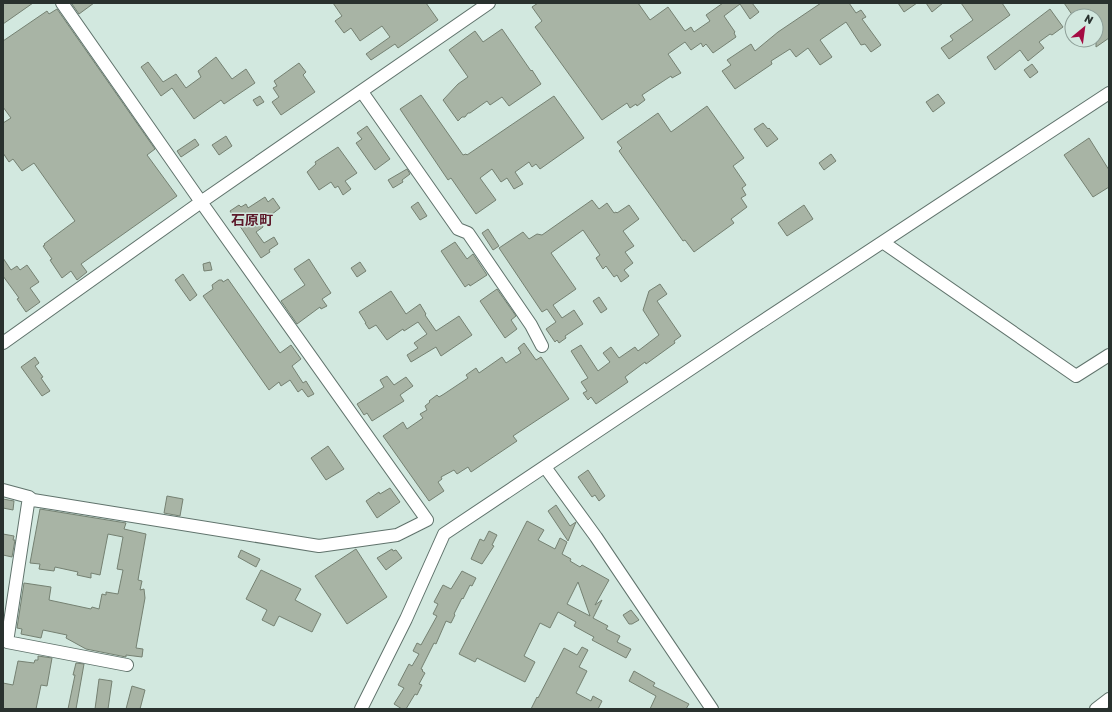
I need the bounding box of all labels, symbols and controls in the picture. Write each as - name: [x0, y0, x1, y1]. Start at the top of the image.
- north arrow: [1064, 8, 1104, 48]
- text: N: [1082, 12, 1095, 27]
- district label: 石原町: [231, 212, 273, 229]

